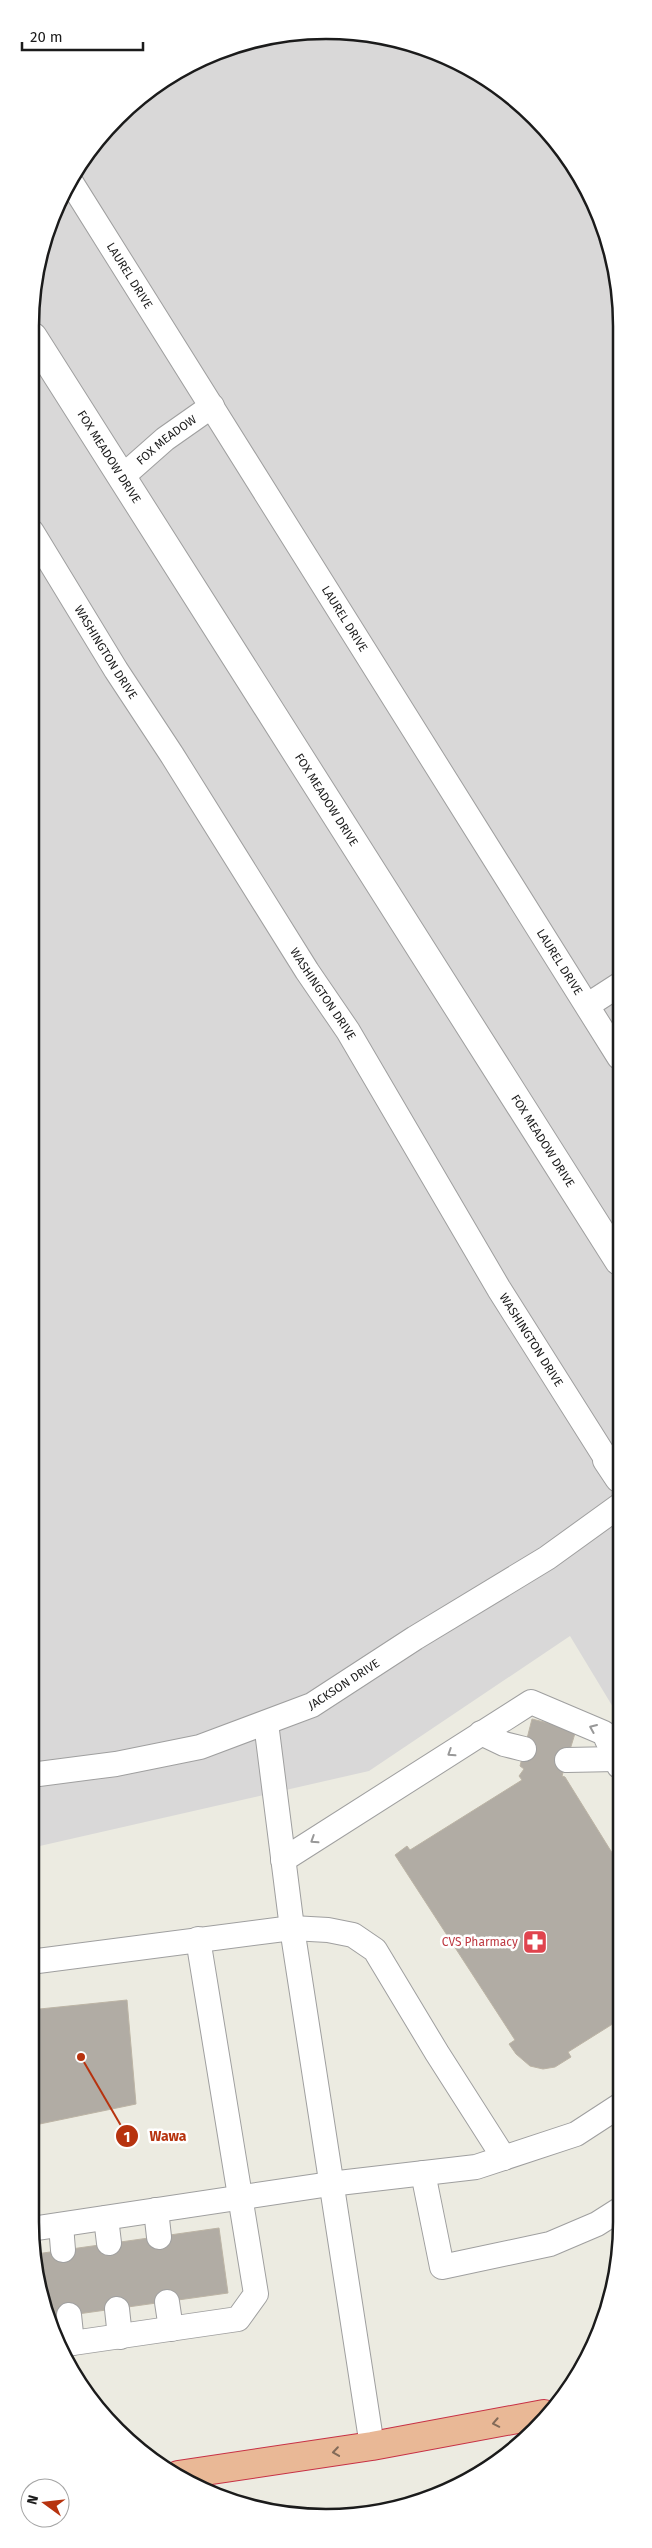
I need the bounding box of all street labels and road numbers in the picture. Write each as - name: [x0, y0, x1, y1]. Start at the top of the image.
- street label: LAUREL DRIVE: [104, 240, 155, 311]
- street label: FOX MEADOW DRIVE: [74, 408, 144, 506]
- street label: FOX MEADOW: [134, 412, 199, 468]
- street label: LAUREL DRIVE: [319, 583, 370, 654]
- street label: WASHINGTON DRIVE: [71, 603, 140, 702]
- street label: FOX MEADOW DRIVE: [292, 751, 361, 849]
- street label: LAUREL DRIVE: [534, 926, 585, 998]
- street label: WASHINGTON DRIVE: [287, 945, 359, 1042]
- street label: FOX MEADOW DRIVE: [508, 1092, 577, 1190]
- street label: WASHINGTON DRIVE: [497, 1291, 566, 1389]
- street label: JACKSON DRIVE: [307, 1656, 382, 1713]

